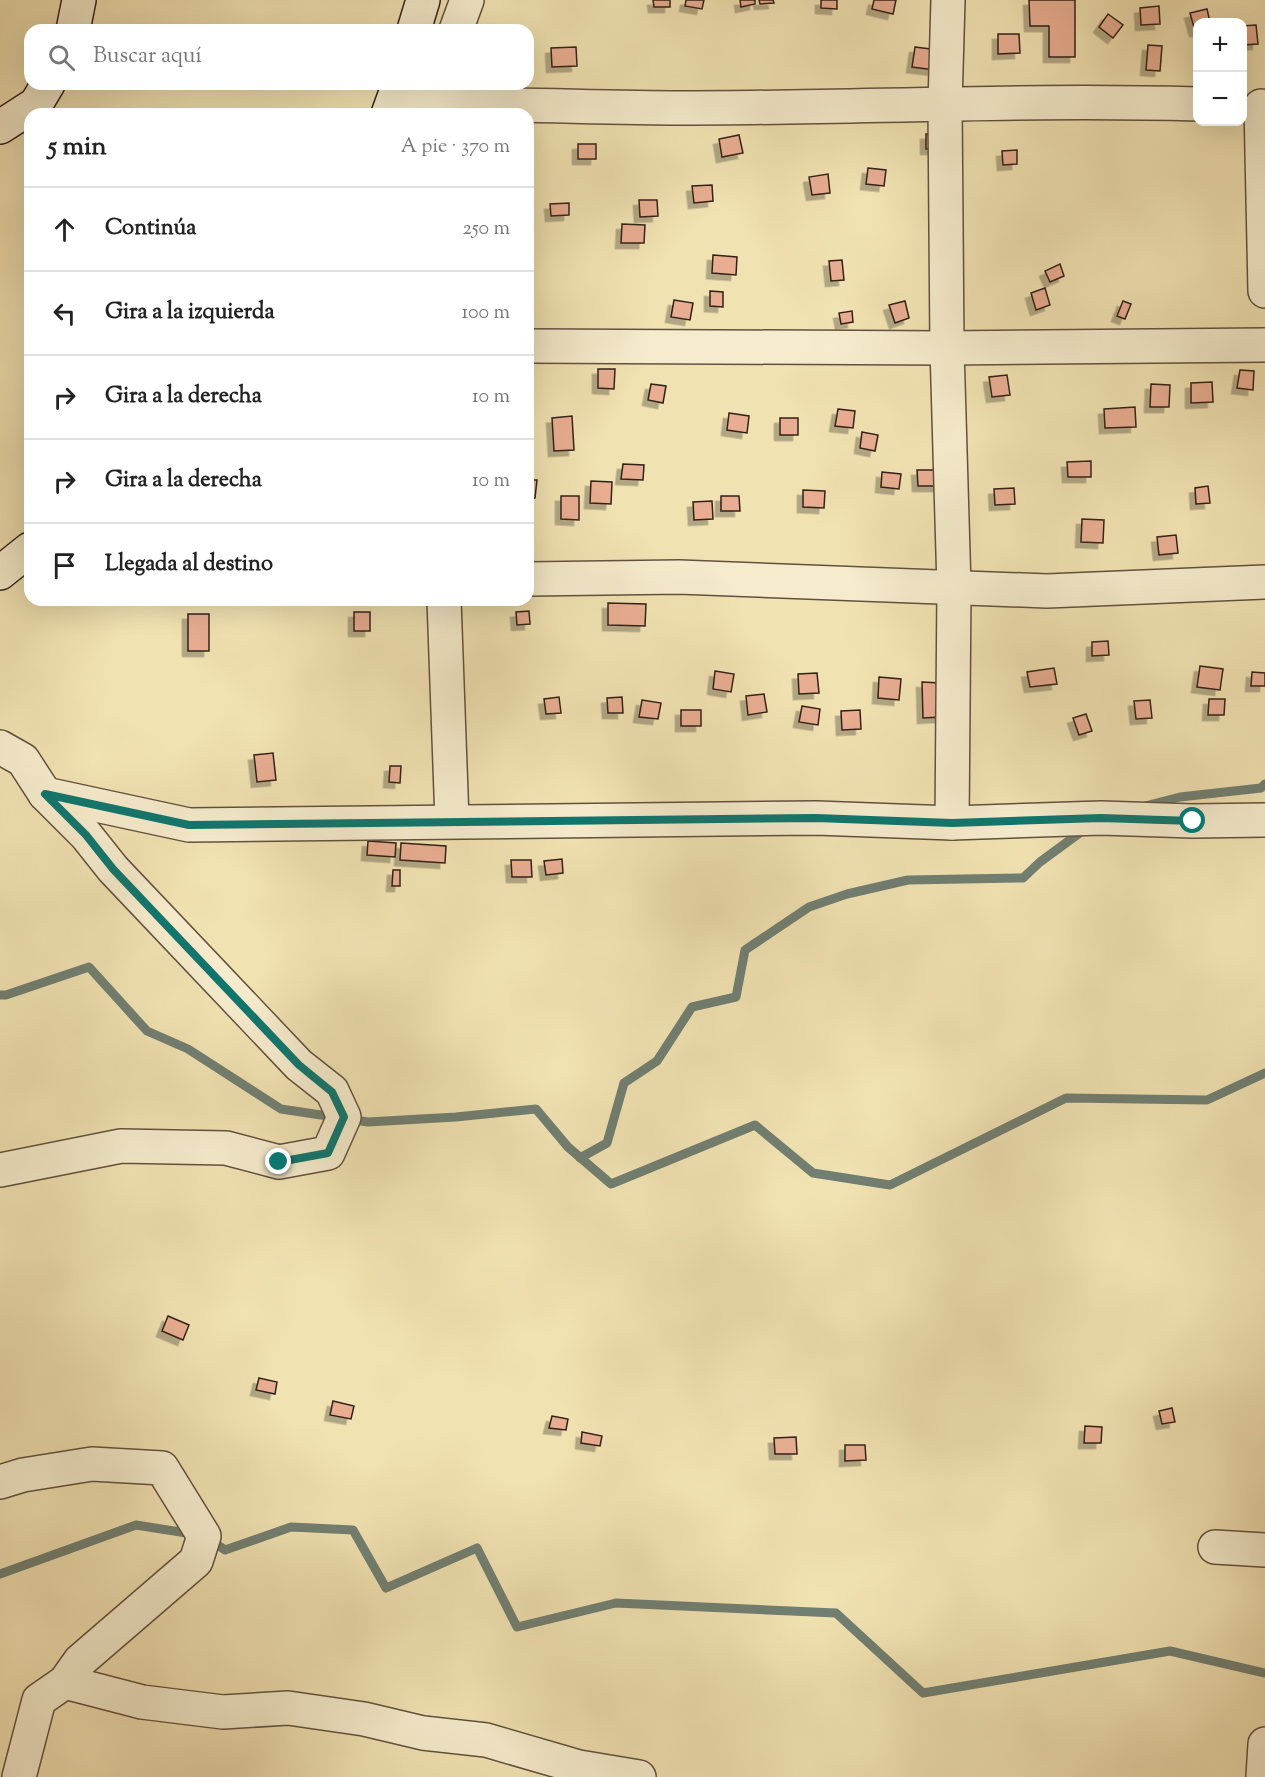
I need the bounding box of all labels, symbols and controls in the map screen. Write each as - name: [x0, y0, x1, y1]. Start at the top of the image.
- map controls: [1193, 18, 1247, 126]
- button: +: [1193, 18, 1247, 72]
- search box: [24, 24, 534, 90]
- icon: search: [45, 41, 78, 74]
- text: Buscar aquí: [93, 41, 202, 73]
- button: −: [1193, 72, 1247, 126]
- text: 5 min: [48, 129, 107, 166]
- text: A pie · 370 m: [401, 133, 510, 162]
- icon: ahead: [48, 213, 81, 246]
- text: Continúa: [105, 213, 196, 245]
- text: 250 m: [462, 215, 510, 244]
- icon: left: [48, 297, 81, 330]
- text: Gira a la izquierda: [105, 297, 275, 329]
- text: 100 m: [461, 299, 510, 328]
- icon: right: [48, 381, 81, 414]
- text: Gira a la derecha: [105, 381, 262, 413]
- text: 10 m: [472, 383, 510, 412]
- icon: right: [48, 465, 81, 498]
- text: Gira a la derecha: [105, 465, 262, 497]
- text: 10 m: [472, 467, 510, 496]
- icon: arrive: [48, 549, 81, 582]
- text: Llegada al destino: [105, 549, 273, 581]
- route start: [1179, 807, 1205, 833]
- route end: [265, 1148, 291, 1174]

